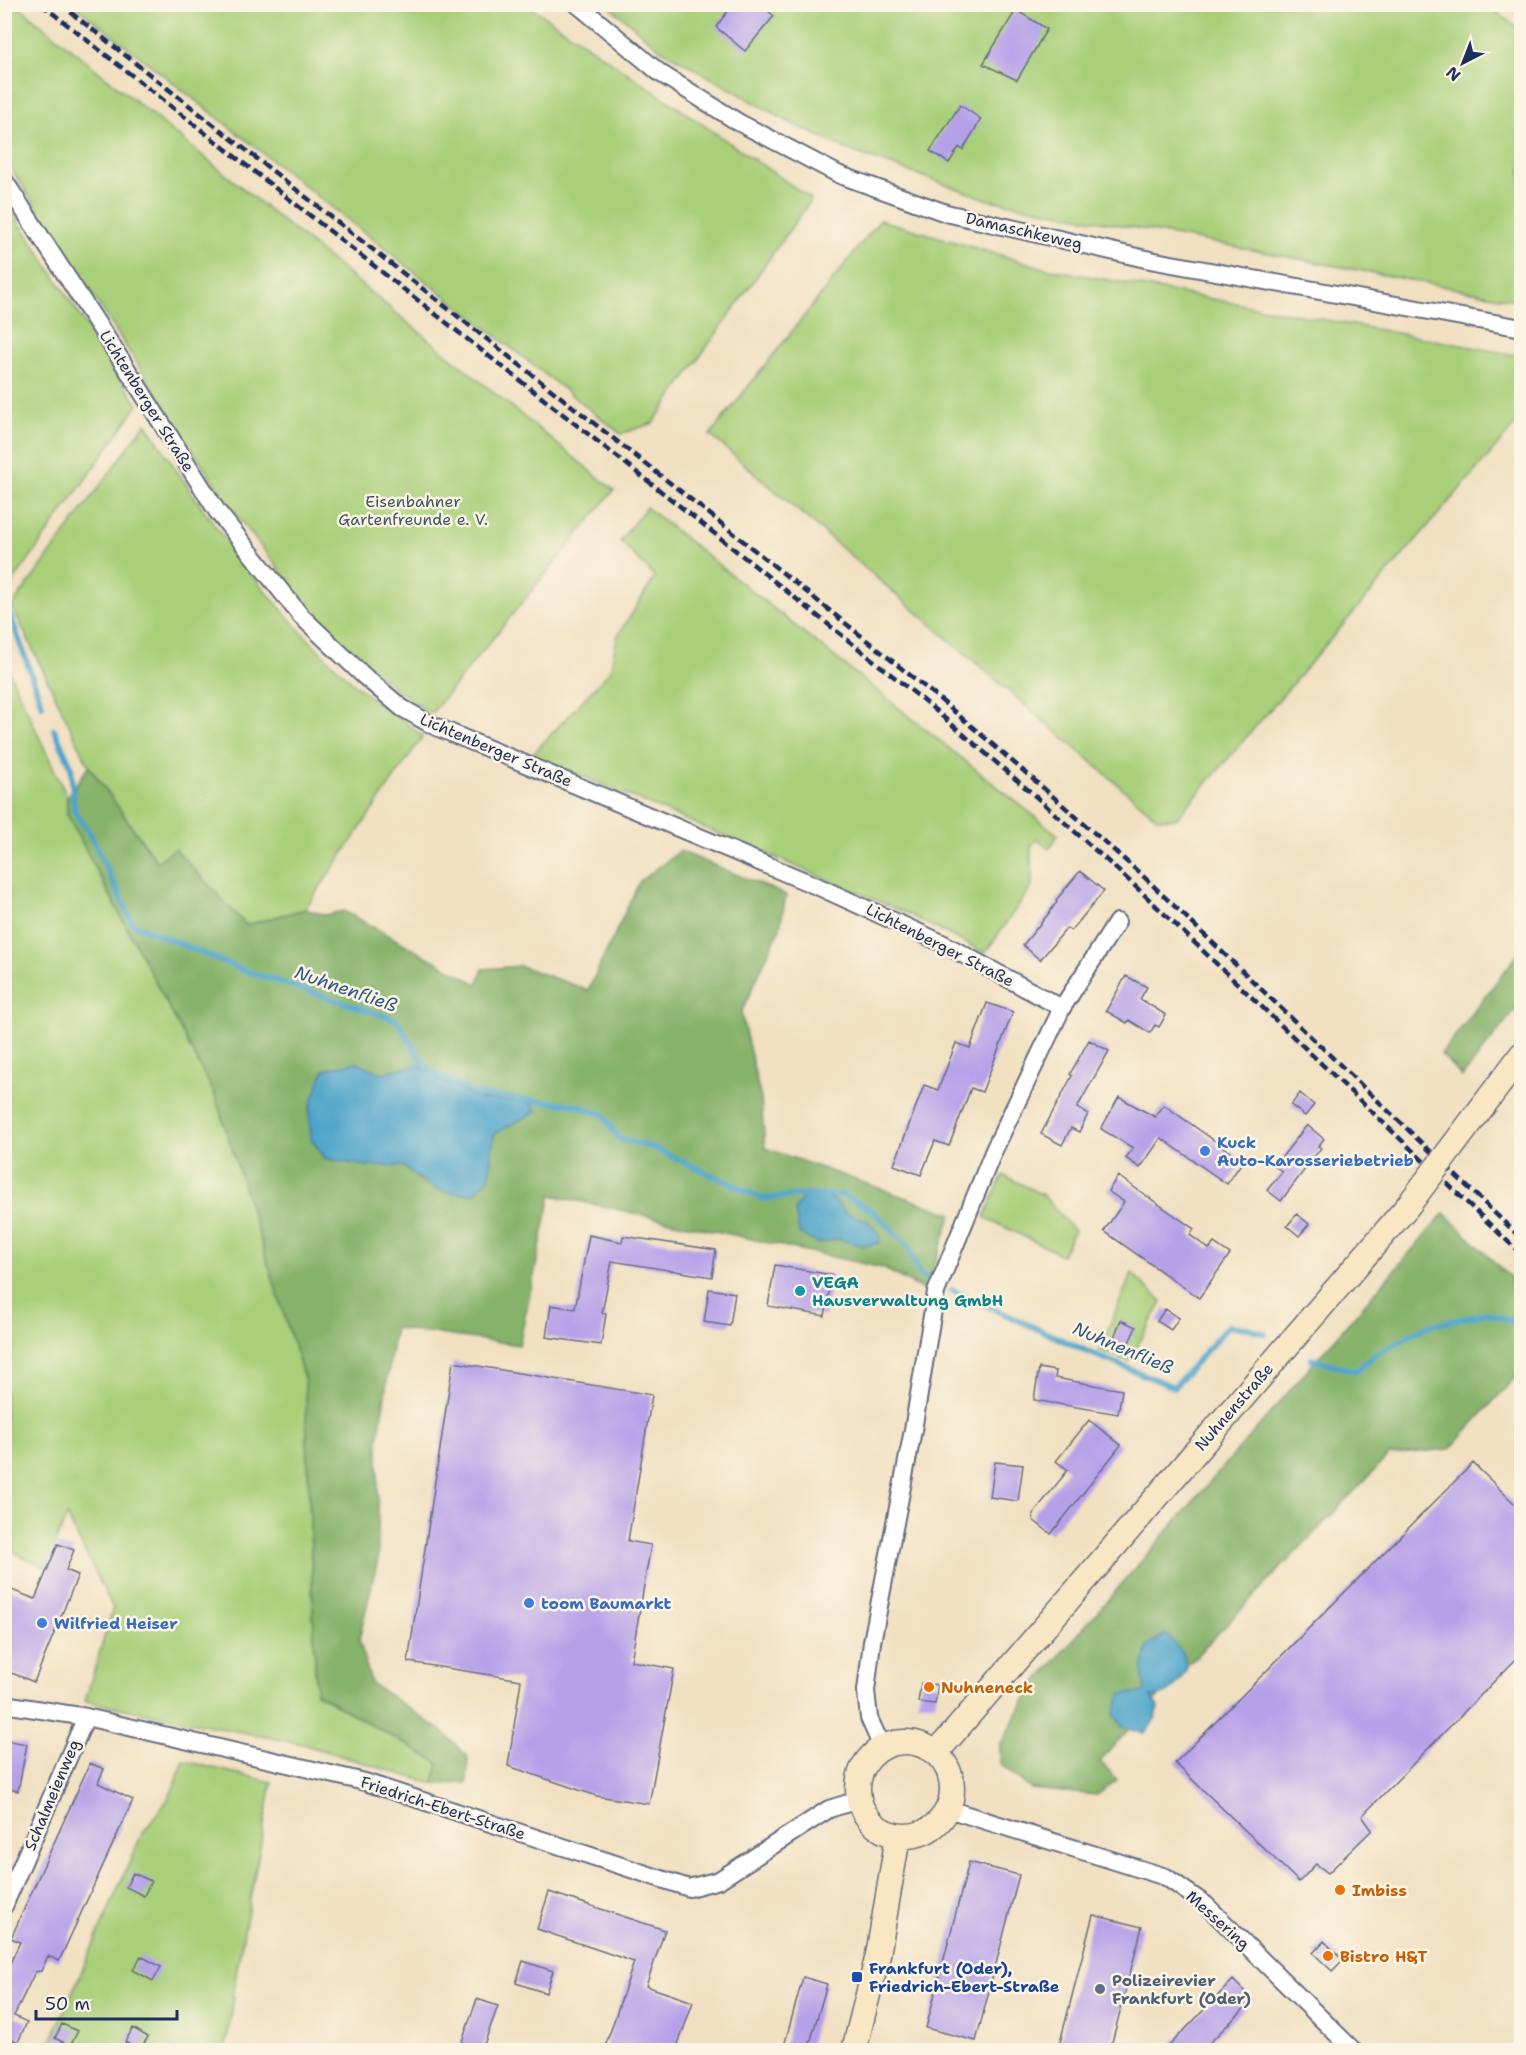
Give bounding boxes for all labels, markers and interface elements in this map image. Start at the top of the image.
north arrow [1433,33,1493,93]
text: N [1442,62,1465,86]
street label: Damaschkeweg [964,207,1085,255]
street label: Lichtenberger Straße [95,326,199,476]
park label: Eisenbahner Gartenfreunde e. V. [338,491,488,530]
street label: Lichtenberger Straße [417,708,575,792]
street label: Lichtenberger Straße [862,899,1018,991]
water label: Nuhnenfließ [292,960,401,1018]
place label: Kuck Auto-Karosseriebetrieb [1217,1132,1414,1171]
marker: Kuck Auto-Karosseriebetrieb [1198,1144,1212,1158]
place label: VEGA Hausverwaltung GmbH [812,1272,1003,1311]
marker: VEGA Hausverwaltung GmbH [793,1284,807,1298]
water label: Nuhnenfließ [1069,1316,1177,1380]
street label: Nuhnenstraße [1190,1359,1278,1455]
place label: toom Baumarkt [541,1593,672,1614]
marker: toom Baumarkt [522,1596,536,1610]
place label: Wilfried Heiser [54,1613,178,1634]
marker: Wilfried Heiser [35,1616,49,1630]
place label: Nuhneneck [941,1677,1033,1698]
marker: Nuhneneck [922,1680,936,1694]
street label: Schalmeienweg [19,1736,85,1854]
street label: Friedrich-Ebert-Straße [358,1771,528,1845]
place label: Imbiss [1352,1880,1407,1901]
marker: Imbiss [1333,1883,1347,1897]
street label: Messering [1182,1886,1254,1954]
place label: Bistro H&T [1340,1946,1427,1967]
marker: Bistro H&T [1321,1949,1335,1963]
place label: Frankfurt (Oder), Friedrich-Ebert-Straße [869,1958,1060,1997]
marker: Frankfurt (Oder), Friedrich-Ebert-Straße [850,1970,864,1984]
place label: Polizeirevier Frankfurt (Oder) [1112,1970,1251,2009]
marker: Polizeirevier Frankfurt (Oder) [1093,1982,1107,1996]
scale bar [36,1983,177,2021]
text: 50 m [45,1992,90,2016]

